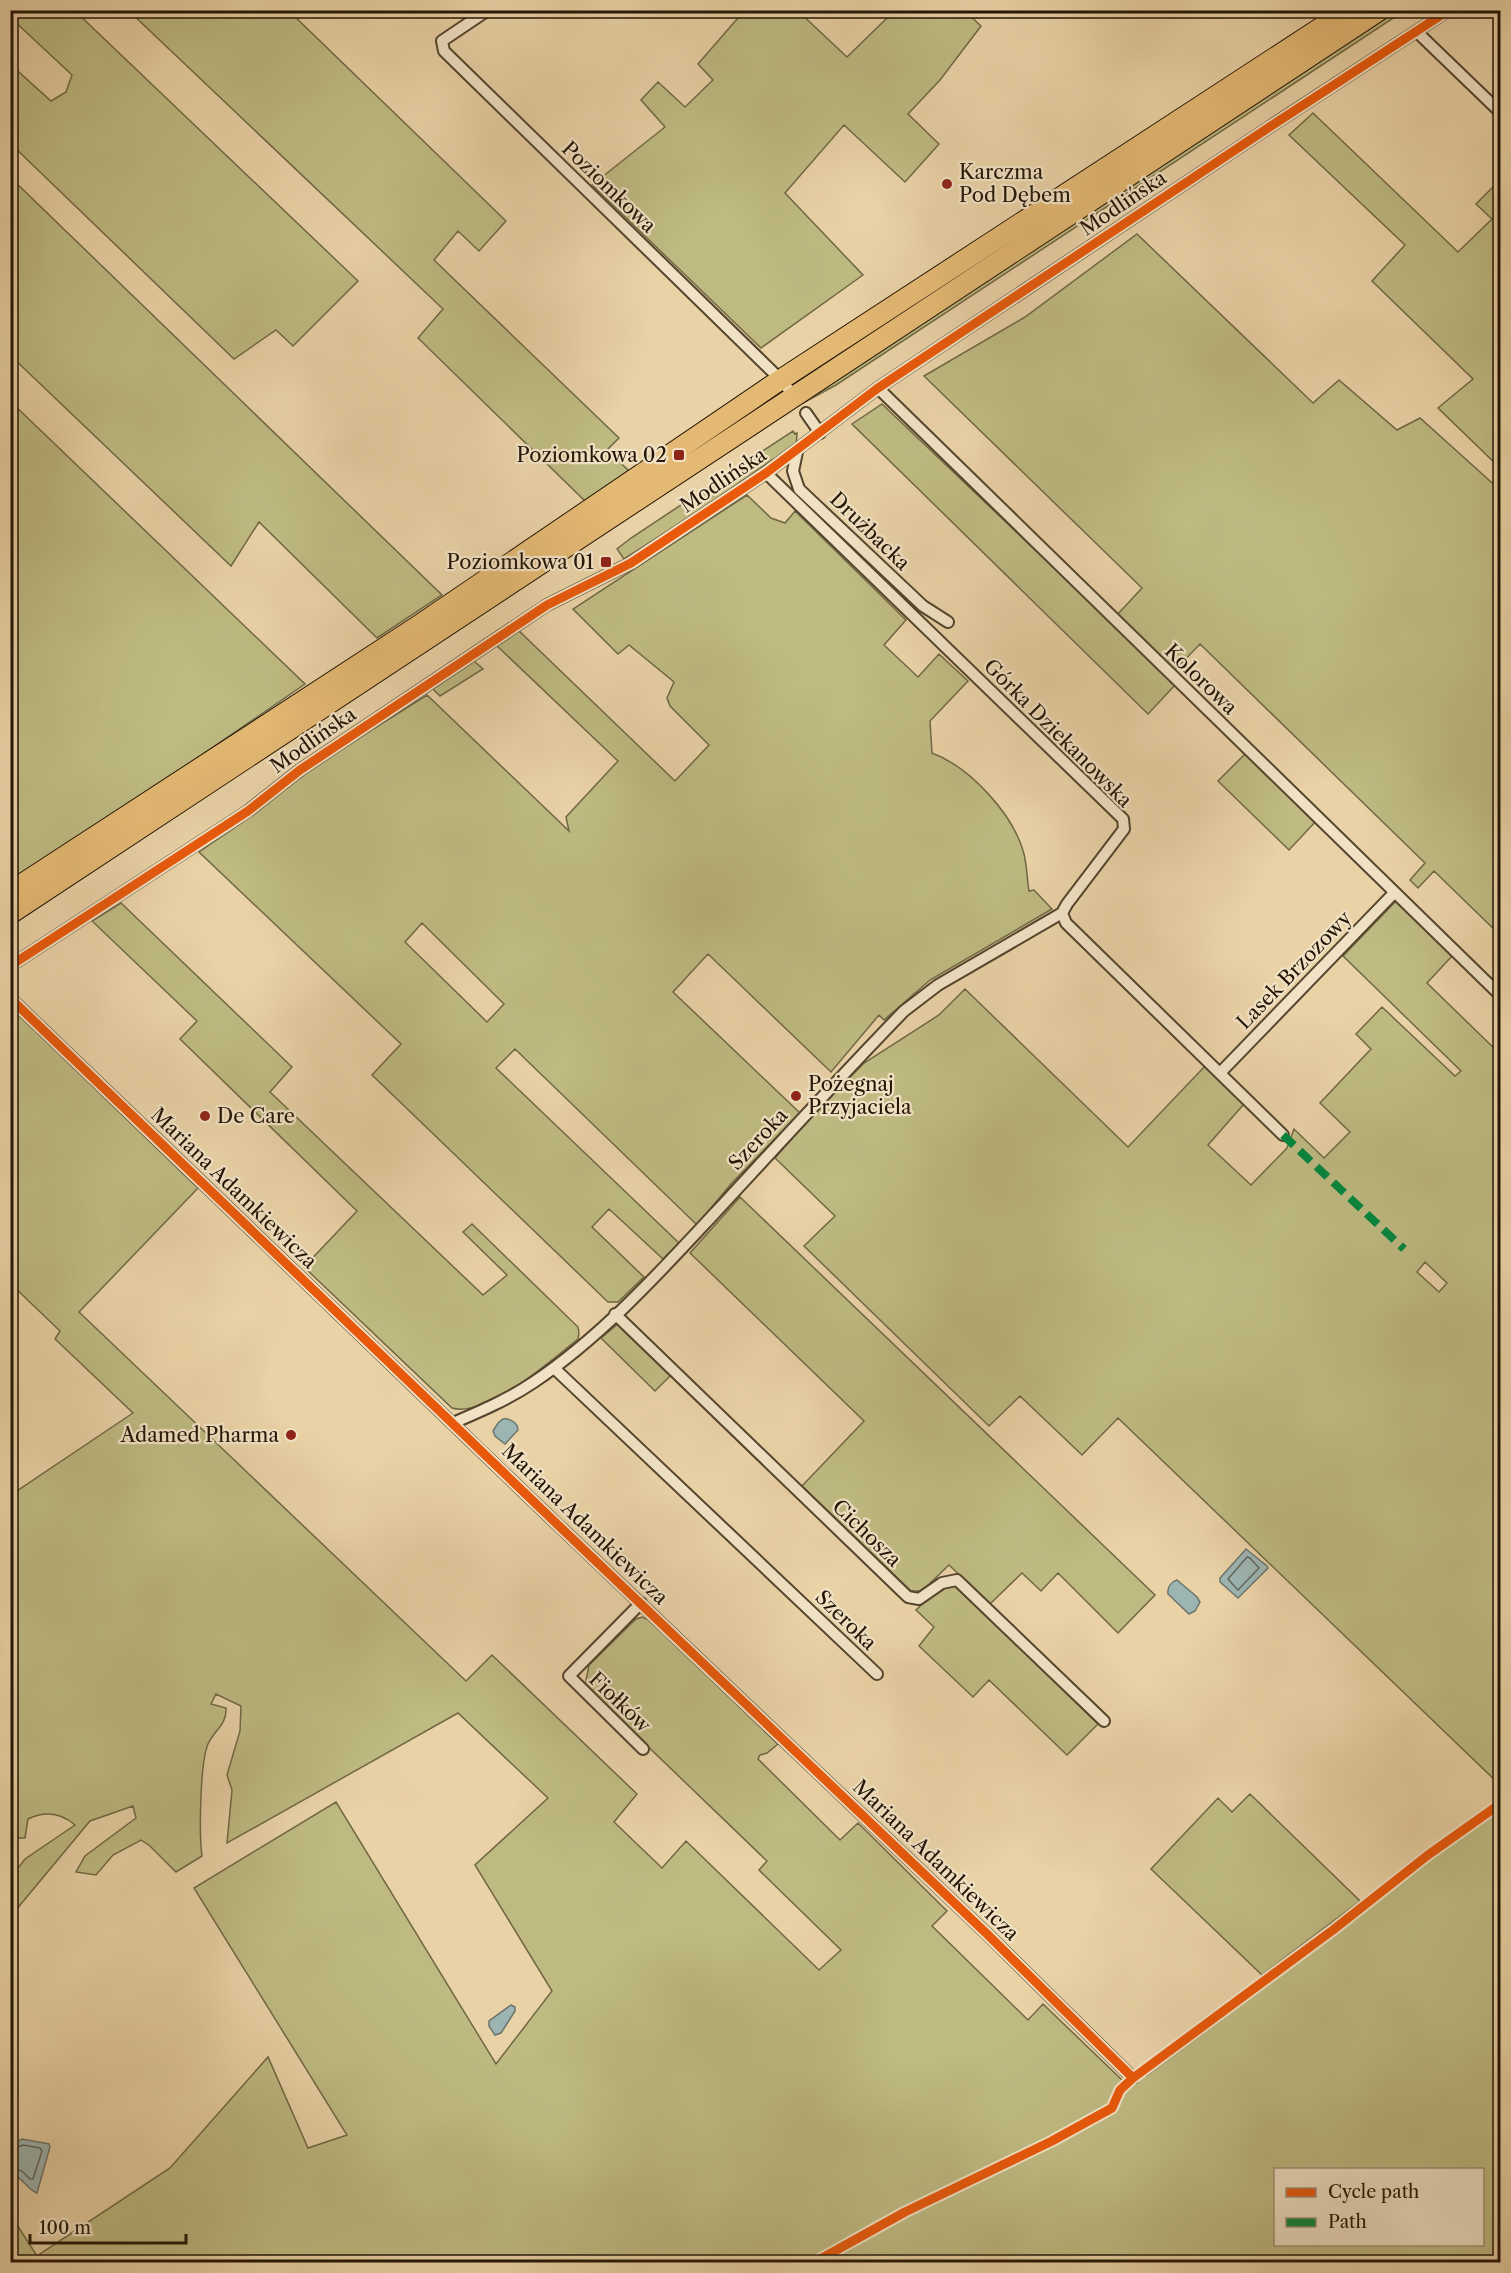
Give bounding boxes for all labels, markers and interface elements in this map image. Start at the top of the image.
street label: Poziomkowa [557,136,661,238]
place label: Karczma Pod Dębem [959,160,1071,207]
street label: Modlińska [1075,165,1171,241]
marker: Karczma Pod Dębem [940,177,954,191]
street label: Modlińska [675,442,771,518]
place label: Poziomkowa 02 [516,443,667,467]
marker: Poziomkowa 02 [672,448,686,462]
street label: Drużbacka [825,487,915,575]
place label: Poziomkowa 01 [447,550,595,574]
marker: Poziomkowa 01 [599,555,613,569]
street label: Kolorowa [1160,639,1243,720]
street label: Górka Dziekanowska [979,654,1137,812]
street label: Modlińska [266,702,361,778]
street label: Lasek Brzozowy [1232,905,1357,1034]
place label: Pożegnaj Przyjaciela [808,1072,912,1119]
marker: Pożegnaj Przyjaciela [789,1089,803,1103]
street label: Mariana Adamkiewicza [146,1102,322,1274]
street label: Szeroka [723,1103,793,1175]
place label: De Care [217,1104,295,1128]
marker: De Care [198,1109,212,1123]
place label: Adamed Pharma [120,1423,279,1447]
marker: Adamed Pharma [284,1428,298,1442]
street label: Mariana Adamkiewicza [497,1438,673,1610]
street label: Cichosza [828,1494,907,1572]
street label: Szeroka [811,1585,882,1655]
street label: Fiołków [584,1667,656,1737]
street label: Mariana Adamkiewicza [848,1774,1024,1946]
legend [1274,2168,1484,2246]
text: Cycle path [1328,2181,1419,2203]
scale bar [30,2207,186,2245]
text: Path [1328,2211,1367,2233]
text: 100 m [39,2217,91,2239]

